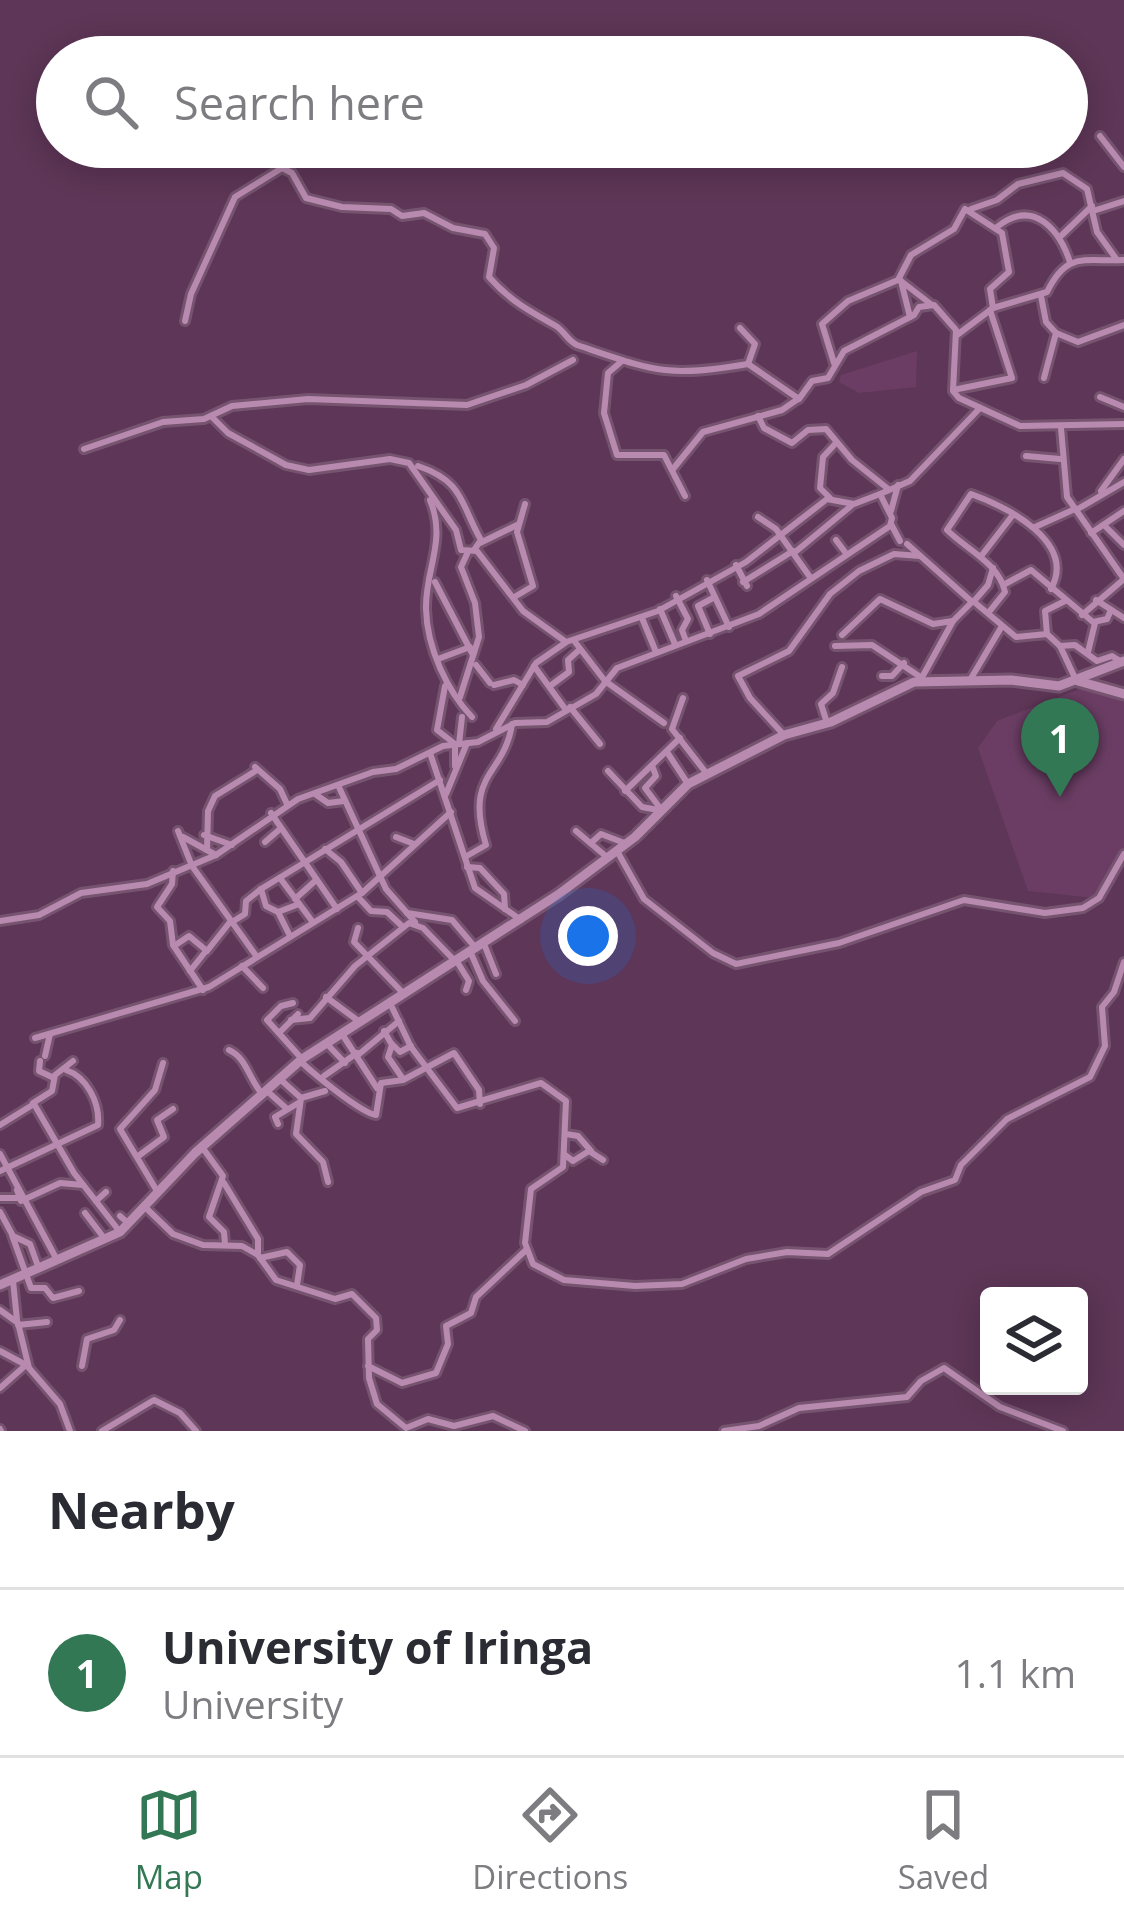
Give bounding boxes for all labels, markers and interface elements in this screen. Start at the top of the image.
search box [36,36,1088,168]
icon: search [78,69,144,135]
text: Search here [174,72,425,133]
pin: 1 [1021,698,1099,797]
your location [558,906,618,966]
map controls [980,1287,1088,1395]
button: layers [980,1287,1088,1395]
text: Nearby [48,1474,235,1544]
text: University of Iringa [162,1616,593,1677]
text: 1 [76,1646,98,1699]
text: 1.1 km [954,1646,1076,1699]
text: University [162,1677,343,1730]
tab: Map [135,1782,203,1899]
tab: Directions [472,1782,628,1899]
tab: Saved [898,1782,989,1899]

